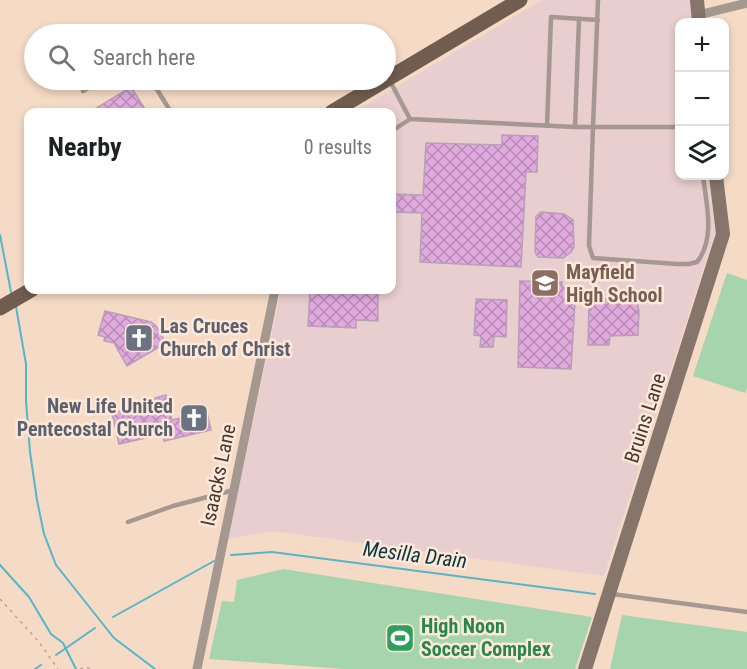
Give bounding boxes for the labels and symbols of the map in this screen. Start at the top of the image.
place label: Mayfield High School [566,260,663,307]
school or university icon: Mayfield High School [529,267,561,299]
place label: Las Cruces Church of Christ [160,314,290,361]
church icon: Las Cruces Church of Christ [123,322,155,354]
street label: Bruins Lane [619,370,671,466]
place label: New Life United Pentecostal Church [17,394,173,441]
church icon: New Life United Pentecostal Church [178,402,210,434]
street label: Isaacks Lane [196,422,240,528]
water label: Mesilla Drain [362,537,468,573]
place label: High Noon Soccer Complex [421,614,551,661]
sports icon: High Noon Soccer Complex [384,622,416,654]

